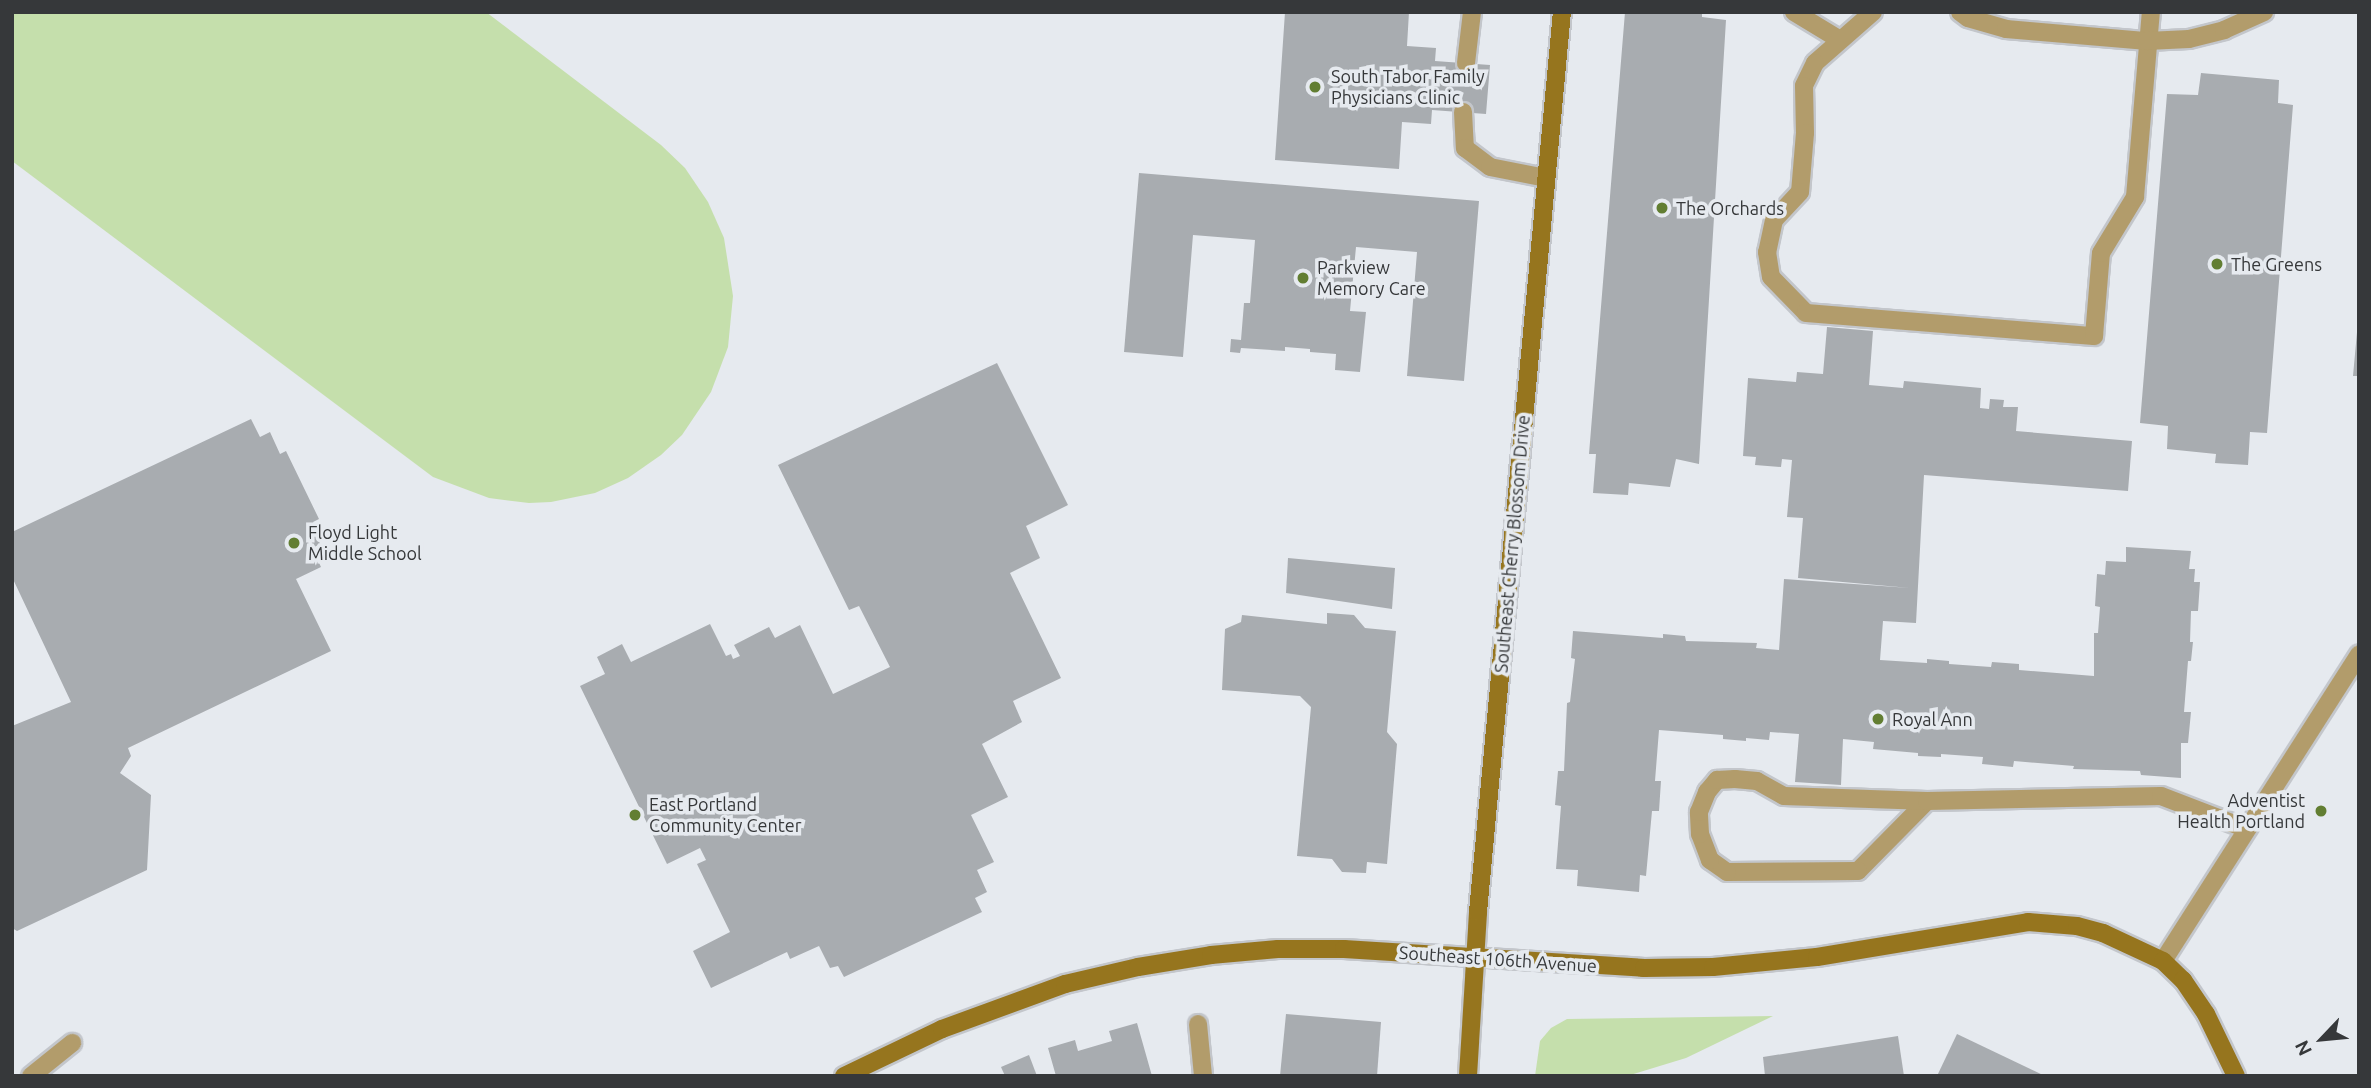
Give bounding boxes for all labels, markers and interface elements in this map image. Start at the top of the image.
place label: South Tabor Family Physicians Clinic [1331,66,1485,108]
marker: South Tabor Family Physicians Clinic [1305,77,1325,97]
place label: The Orchards [1676,197,1784,219]
marker: The Orchards [1654,200,1670,216]
place label: The Greens [2231,253,2322,275]
marker: The Greens [2209,256,2225,272]
place label: Parkview Memory Care [1317,257,1426,300]
marker: Parkview Memory Care [1295,270,1311,286]
street label: Southeast Cherry Blossom Drive [1490,414,1534,674]
place label: Floyd Light Middle School [308,522,422,564]
marker: Floyd Light Middle School [286,535,302,551]
place label: Royal Ann [1892,708,1973,730]
marker: Royal Ann [1870,711,1886,727]
place label: Adventist Health Portland [2177,790,2305,832]
place label: East Portland Community Center [649,794,801,836]
marker: Adventist Health Portland [2311,801,2331,821]
marker: East Portland Community Center [627,807,643,823]
street label: Southeast 106th Avenue [1398,941,1598,977]
north arrow [2287,1004,2357,1074]
text: N [2290,1037,2316,1059]

